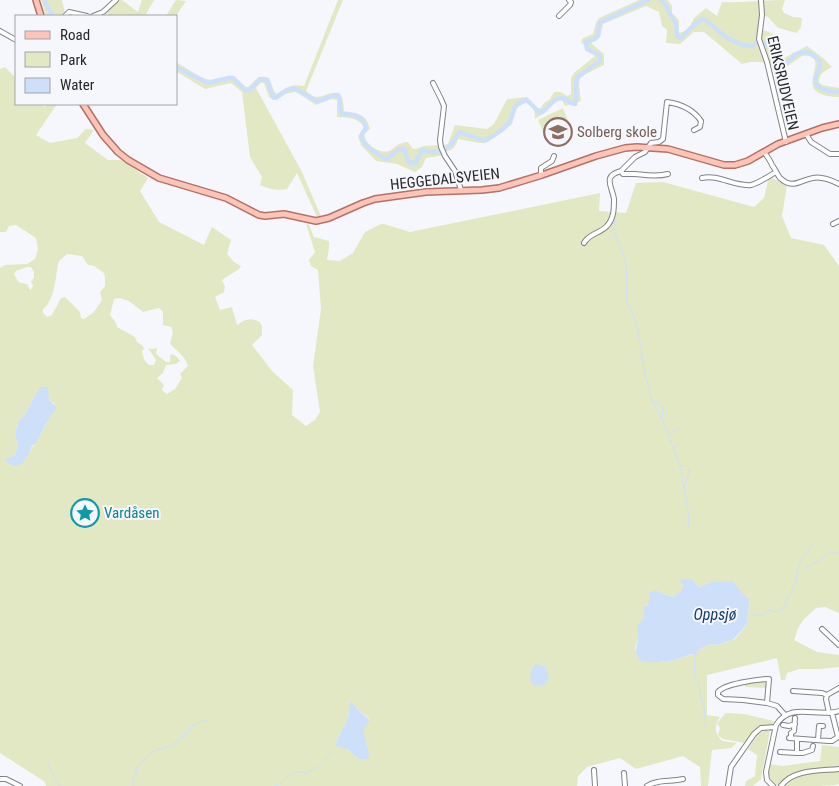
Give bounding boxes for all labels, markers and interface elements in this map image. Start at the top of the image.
legend [15,15,178,105]
text: Road [60,26,90,44]
street label: ERIKSRUDVEIEN [763,34,803,132]
text: Park [60,51,87,69]
text: Water [60,76,95,94]
school or university icon: Solberg skole [543,117,573,147]
place label: Solberg skole [577,123,657,141]
street label: HEGGEDALSVEIEN [389,164,501,194]
place icon: Vardåsen [70,498,100,528]
place label: Vardåsen [104,504,159,522]
water label: Oppsjø [694,605,737,624]

